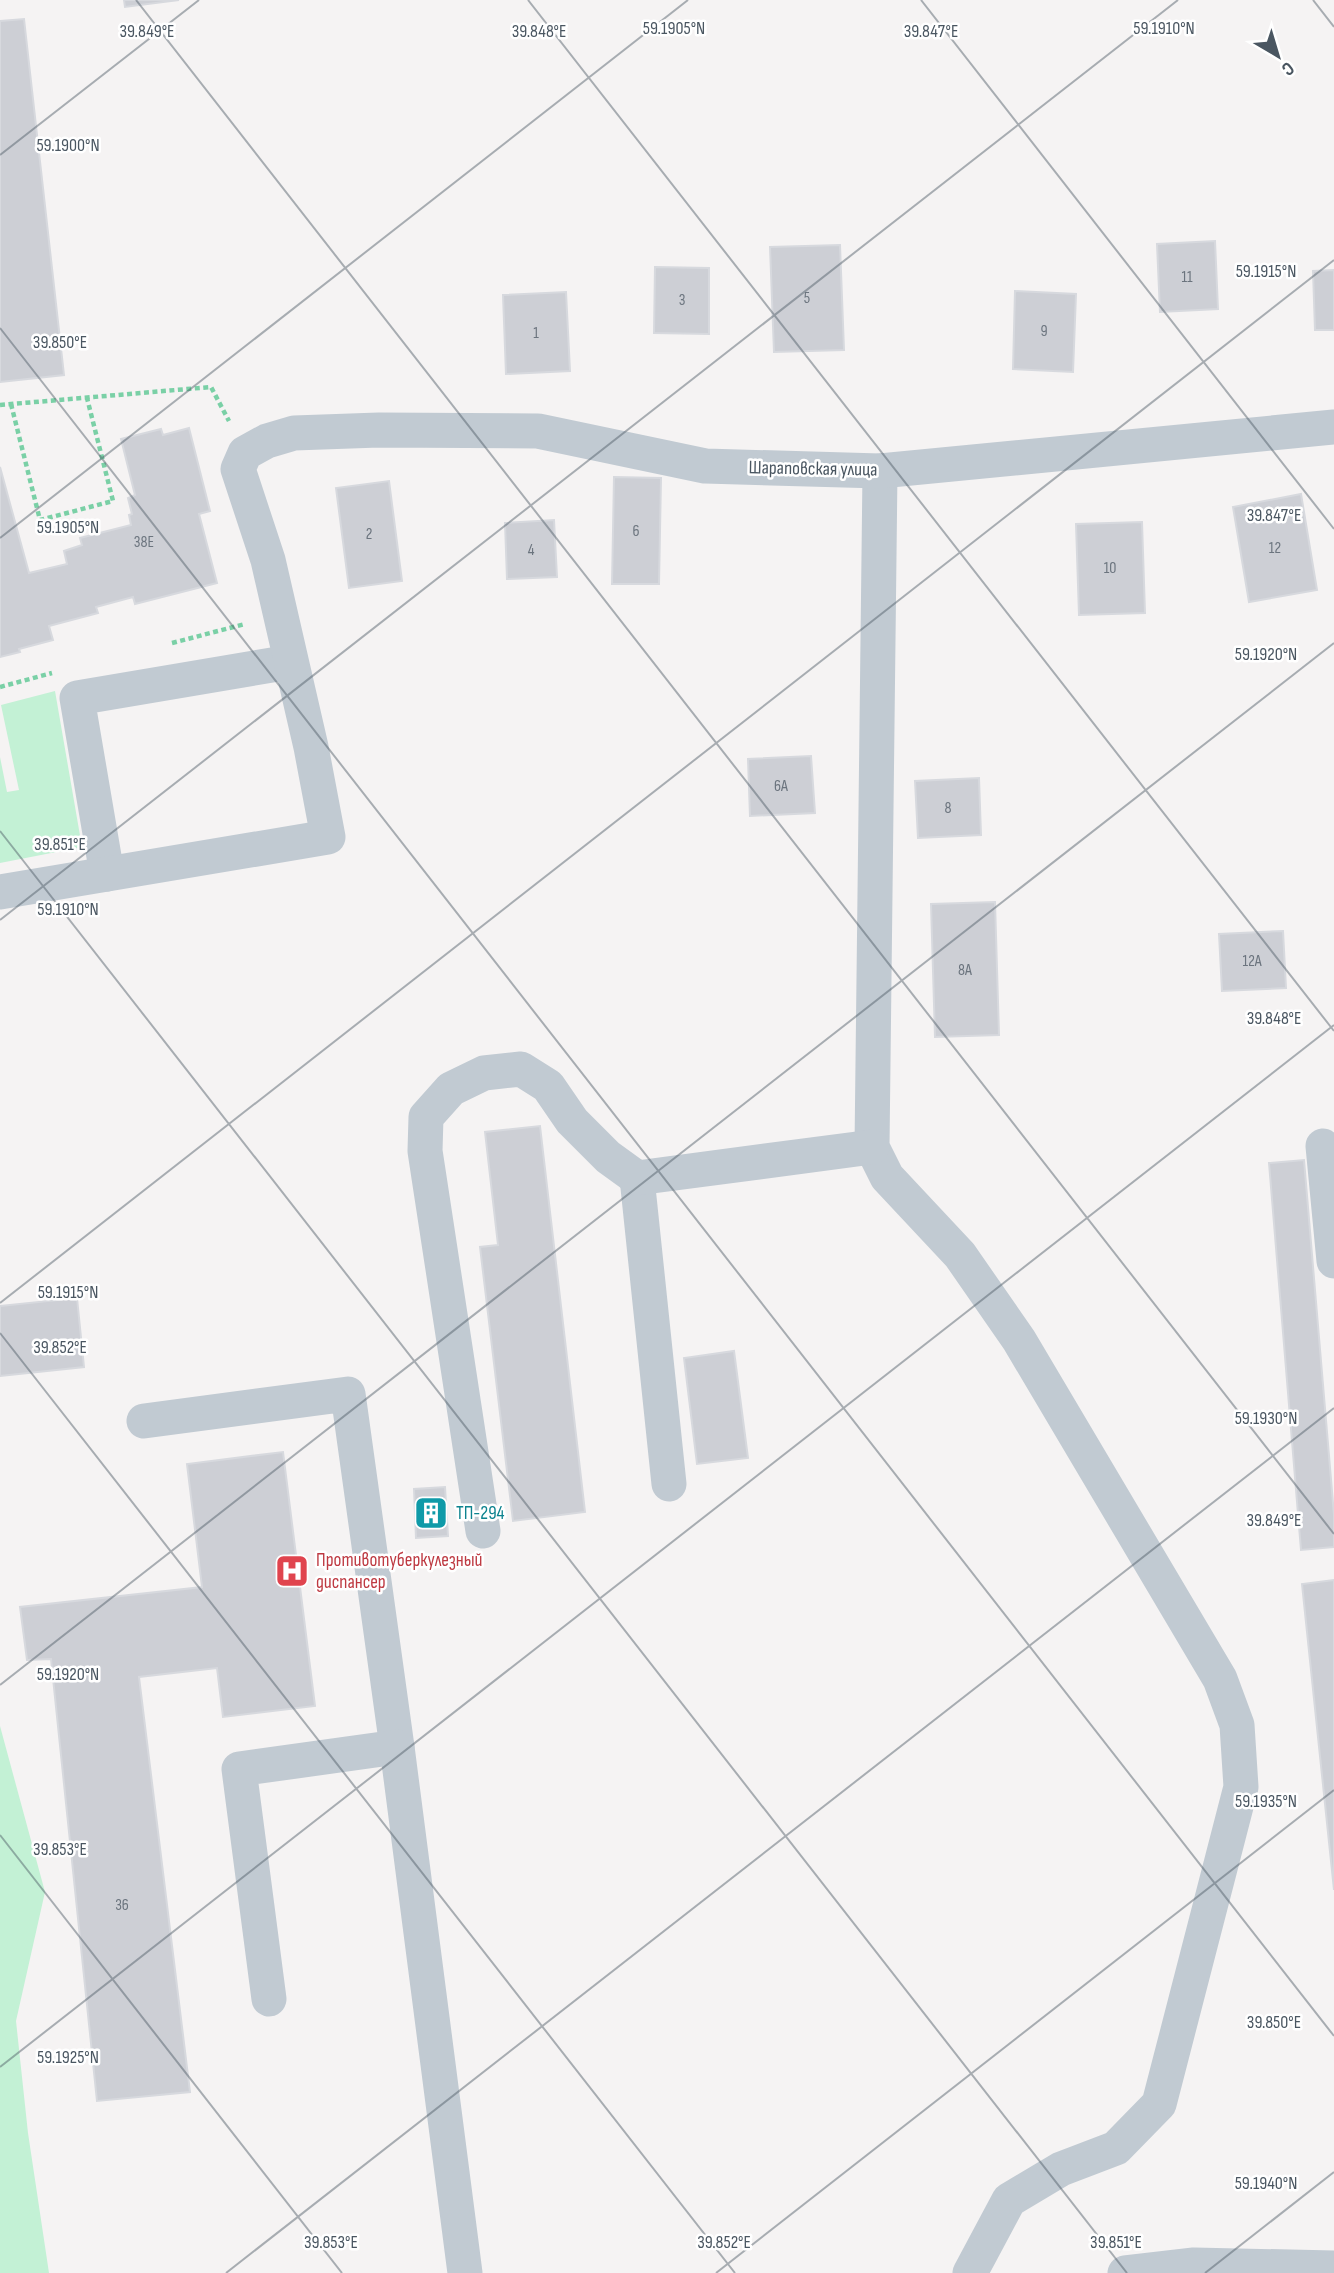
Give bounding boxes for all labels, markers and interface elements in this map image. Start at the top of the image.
text: 59.1905°N [643,18,705,39]
text: 59.1910°N [1133,18,1195,39]
text: 39.849°E [120,21,174,42]
text: 39.848°E [512,21,566,42]
text: 39.847°E [904,21,958,42]
north arrow [1243,21,1313,91]
text: С [1276,56,1298,80]
text: 59.1900°N [36,135,100,156]
text: 59.1915°N [1236,261,1296,282]
house number: 11 [1181,268,1193,287]
house number: 5 [804,289,810,308]
house number: 3 [679,291,685,310]
house number: 9 [1040,322,1048,341]
house number: 1 [533,324,539,343]
text: 39.850°E [33,332,87,353]
street label: Шараповская улица [748,456,878,482]
text: 39.847°E [1247,505,1301,526]
text: 59.1905°N [37,517,99,538]
house number: 6 [632,522,640,541]
house number: 2 [366,525,372,544]
house number: 38Е [134,533,154,552]
house number: 12 [1269,539,1281,558]
house number: 4 [528,541,535,560]
house number: 10 [1104,559,1116,578]
text: 59.1920°N [1235,644,1297,665]
house number: 6А [774,777,788,796]
house number: 8 [944,799,952,818]
text: 39.851°E [34,834,86,855]
text: 59.1910°N [37,899,99,920]
house number: 12А [1242,952,1262,971]
house number: 8А [958,961,972,980]
text: 39.848°E [1247,1008,1301,1029]
text: 59.1915°N [38,1282,98,1303]
text: 39.852°E [33,1337,87,1358]
text: 59.1930°N [1235,1408,1297,1429]
building icon: ТП-294 [412,1494,450,1532]
place label: ТП-294 [456,1502,505,1525]
text: 39.849°E [1247,1510,1301,1531]
place label: Противотуберкулезный диспансер [316,1549,483,1594]
hospital icon: Противотуберкулезный диспансер [273,1552,311,1590]
text: 59.1920°N [37,1664,99,1685]
text: 59.1935°N [1235,1791,1297,1812]
text: 39.853°E [33,1839,87,1860]
house number: 36 [115,1896,129,1915]
text: 39.850°E [1247,2012,1301,2033]
text: 59.1925°N [37,2047,99,2068]
text: 59.1940°N [1235,2173,1297,2194]
text: 39.853°E [304,2232,358,2253]
text: 39.852°E [697,2232,751,2253]
text: 39.851°E [1090,2232,1142,2253]

